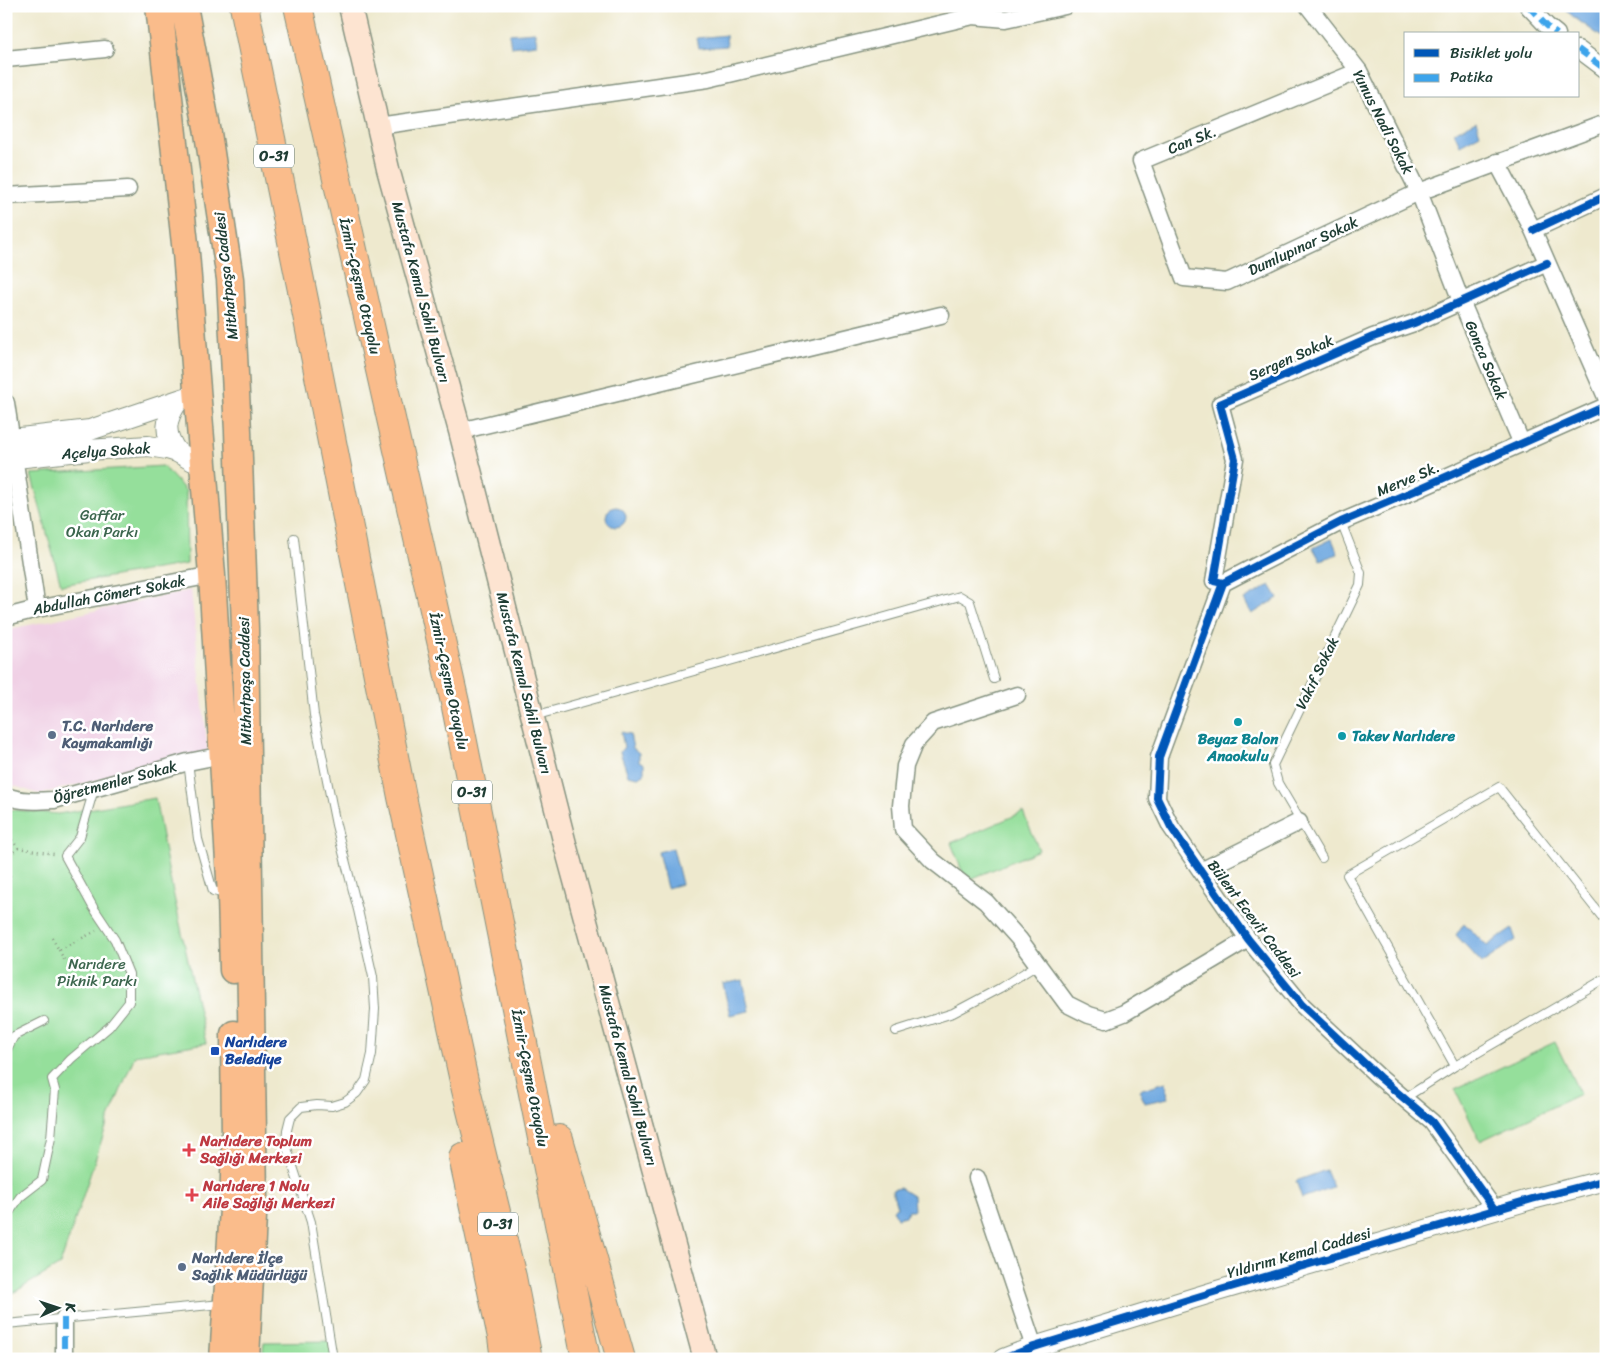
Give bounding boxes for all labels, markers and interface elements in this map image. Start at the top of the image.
legend [1404,32,1580,98]
text: Bisiklet yolu [1450,40,1532,66]
text: Patika [1450,64,1493,90]
street label: Yunus Nadi Sokak [1345,65,1421,179]
street label: Can Sk. [1164,118,1220,162]
road number: O-31 [254,144,294,168]
street label: Mustafa Kemal Sahil Bulvarı [384,198,458,386]
street label: Dumlupınar Sokak [1244,209,1363,283]
street label: Mithatpaşa Caddesi [206,210,246,341]
street label: İzmir-Çeşme Otoyolu [331,214,388,357]
street label: Gonca Sokak [1458,316,1515,405]
street label: Sergen Sokak [1244,328,1338,388]
street label: Açelya Sokak [60,435,152,467]
street label: Merve Sk. [1372,454,1444,504]
park label: Gaffar Okan Parkı [66,502,138,545]
street label: Abdullah Cömert Sokak [30,567,188,623]
street label: Mustafa Kemal Sahil Bulvarı [489,589,559,777]
street label: İzmir-Çeşme Otoyolu [422,609,476,752]
street label: Mithatpaşa Caddesi [231,616,259,745]
street label: Vakıf Sokak [1288,632,1346,714]
place label: T.C. Narlıdere Kaymakamlığı [61,713,154,756]
marker: Beyaz Balon Anaokulu [1232,716,1244,728]
place label: Takev Narlıdere [1352,723,1455,749]
place label: Beyaz Balon Anaokulu [1198,726,1279,769]
marker: T.C. Narlıdere Kaymakamlığı [46,729,58,741]
marker: Takev Narlıdere [1336,730,1348,742]
street label: Öğretmenler Sokak [50,753,180,811]
road number: O-31 [452,780,492,804]
street label: Bülent Ecevit Caddesi [1201,854,1308,985]
park label: Narıdere Piknik Parkı [57,951,137,994]
street label: Mustafa Kemal Sahil Bulvarı [591,981,665,1169]
street label: İzmir-Çeşme Otoyolu [504,1006,556,1149]
place label: Narlıdere Belediye [224,1029,287,1072]
marker: Narlıdere Belediye [209,1045,221,1057]
place label: Narlıdere Toplum Sağlığı Merkezi [199,1128,313,1171]
marker: Narlıdere Toplum Sağlığı Merkezi [182,1143,196,1157]
place label: Narlıdere 1 Nolu Aile Sağlığı Merkezi [202,1173,335,1216]
marker: Narlıdere 1 Nolu Aile Sağlığı Merkezi [185,1188,199,1202]
road number: O-31 [478,1212,518,1236]
street label: Yıldırım Kemal Caddesi [1224,1220,1375,1286]
place label: Narlıdere İlçe Sağlık Müdürlüğü [191,1245,308,1288]
marker: Narlıdere İlçe Sağlık Müdürlüğü [176,1261,188,1273]
north arrow [32,1282,82,1332]
text: K [58,1301,83,1314]

